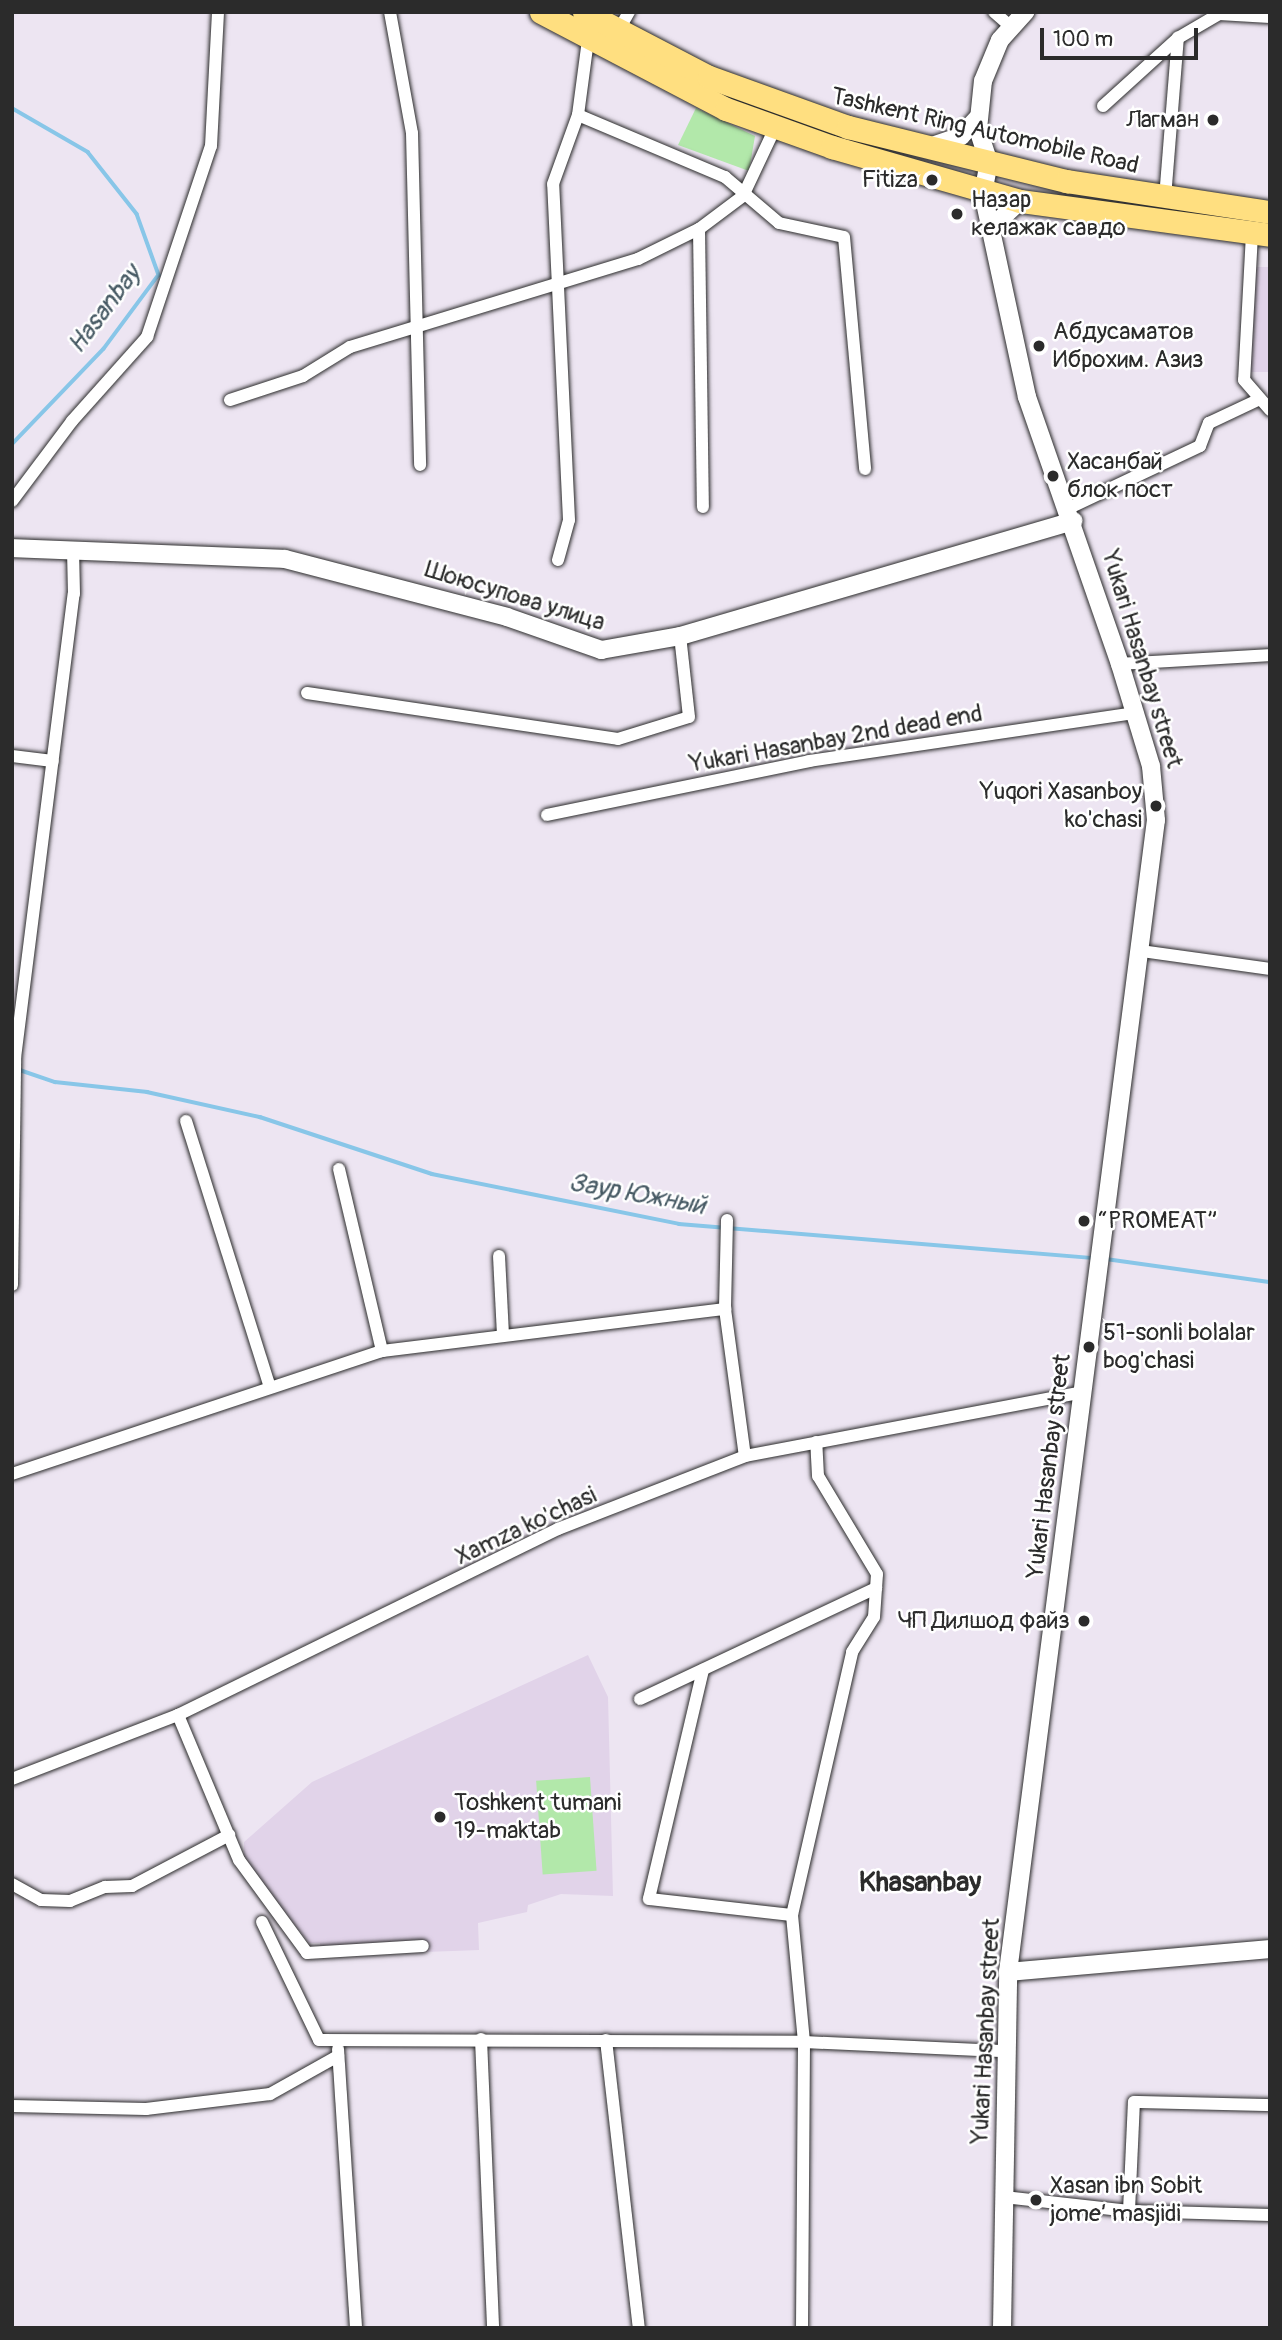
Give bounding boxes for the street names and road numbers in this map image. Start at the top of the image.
street label: Tashkent Ring Automobile Road [828,82,1142,180]
street label: Yukari Hasanbay street [1095,547,1189,771]
street label: Шоюсупова улица [422,555,608,637]
street label: Yukari Hasanbay 2nd dead end [687,699,985,779]
street label: Yukari Hasanbay street [1021,1352,1077,1580]
street label: Xamza ko'chasi [451,1481,601,1571]
street label: Yukari Hasanbay street [966,1917,1006,2145]

